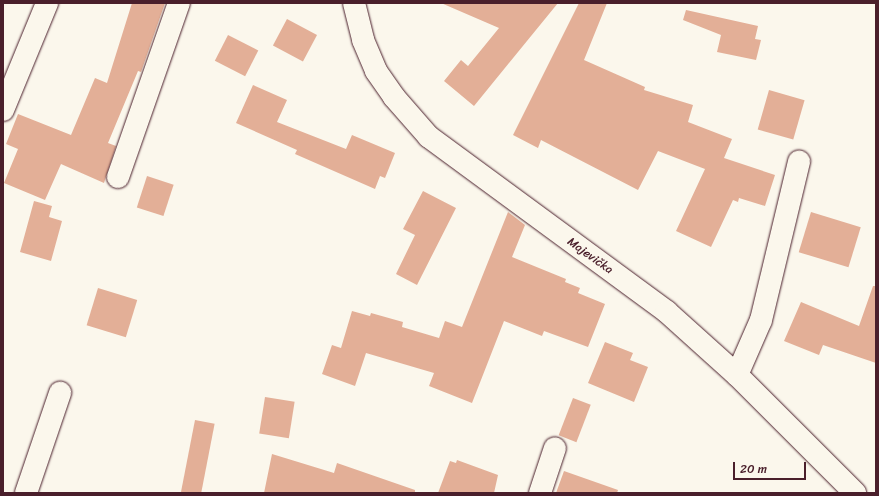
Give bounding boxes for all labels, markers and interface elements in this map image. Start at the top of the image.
street label: Majevička [564,235,616,277]
scale bar [735,454,808,480]
text: 20 m [740,458,767,480]

